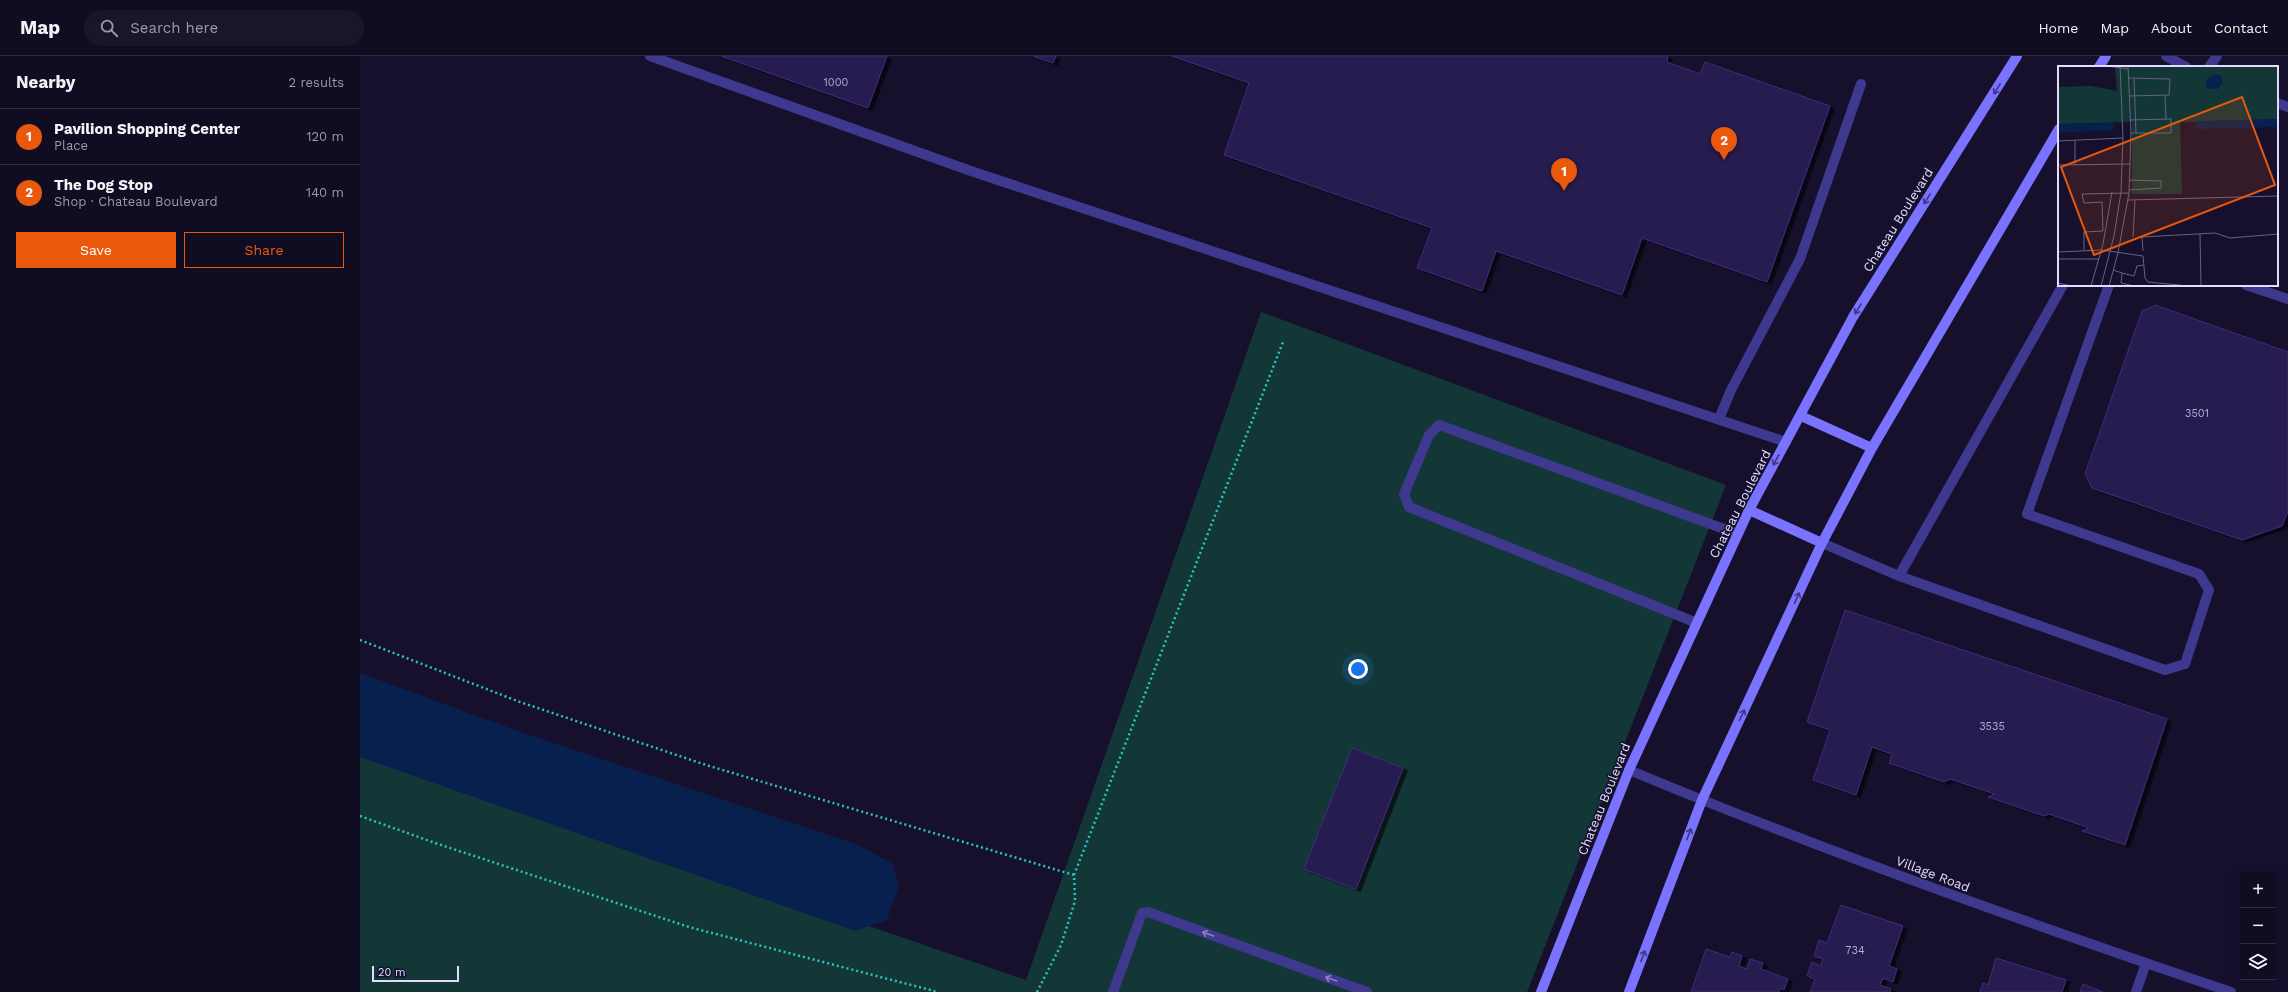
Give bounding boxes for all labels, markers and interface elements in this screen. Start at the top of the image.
search box [84,10,364,46]
text: Map [20,16,60,39]
icon: search [98,17,120,39]
text: Search here [130,19,218,37]
text: Home [2038,20,2078,36]
text: Map [2100,20,2129,36]
text: About [2151,20,2192,36]
text: Contact [2214,20,2268,36]
inset map [2058,66,2278,286]
text: Nearby [16,72,75,92]
text: 2 results [289,75,344,90]
house number: 1000 [824,76,849,89]
one-way arrow [1992,83,2000,95]
text: Pavilion Shopping Center [54,120,240,138]
pin: 2 [1711,127,1737,160]
text: 1 [26,129,32,144]
text: 120 m [306,129,344,144]
text: Place [54,138,88,153]
pin: 1 [1551,158,1577,191]
street label: Chateau Boulevard [1860,165,1936,275]
text: The Dog Stop [54,176,153,194]
text: 2 [25,185,33,200]
text: 140 m [306,185,344,200]
one-way arrow [1923,193,1931,204]
text: Shop · Chateau Boulevard [54,194,218,209]
button: Save [16,232,176,268]
button: Share [184,232,344,268]
one-way arrow [1853,303,1861,315]
house number: 3501 [2185,407,2209,420]
street label: Chateau Boulevard [1706,447,1774,561]
one-way arrow [1772,454,1779,466]
one-way arrow [1794,592,1801,604]
your location [1348,659,1368,679]
one-way arrow [1739,710,1746,722]
house number: 3535 [1979,720,2005,733]
street label: Chateau Boulevard [1575,741,1633,857]
one-way arrow [1686,829,1694,841]
street label: Village Road [1894,853,1972,895]
map controls [2240,872,2276,980]
button: + [2240,872,2276,908]
button: − [2240,908,2276,944]
one-way arrow [1203,929,1215,937]
house number: 734 [1845,944,1865,957]
button: layers [2240,944,2276,980]
one-way arrow [1639,950,1647,962]
scale bar [372,964,459,983]
text: 20 m [378,966,406,979]
one-way arrow [1325,974,1337,982]

